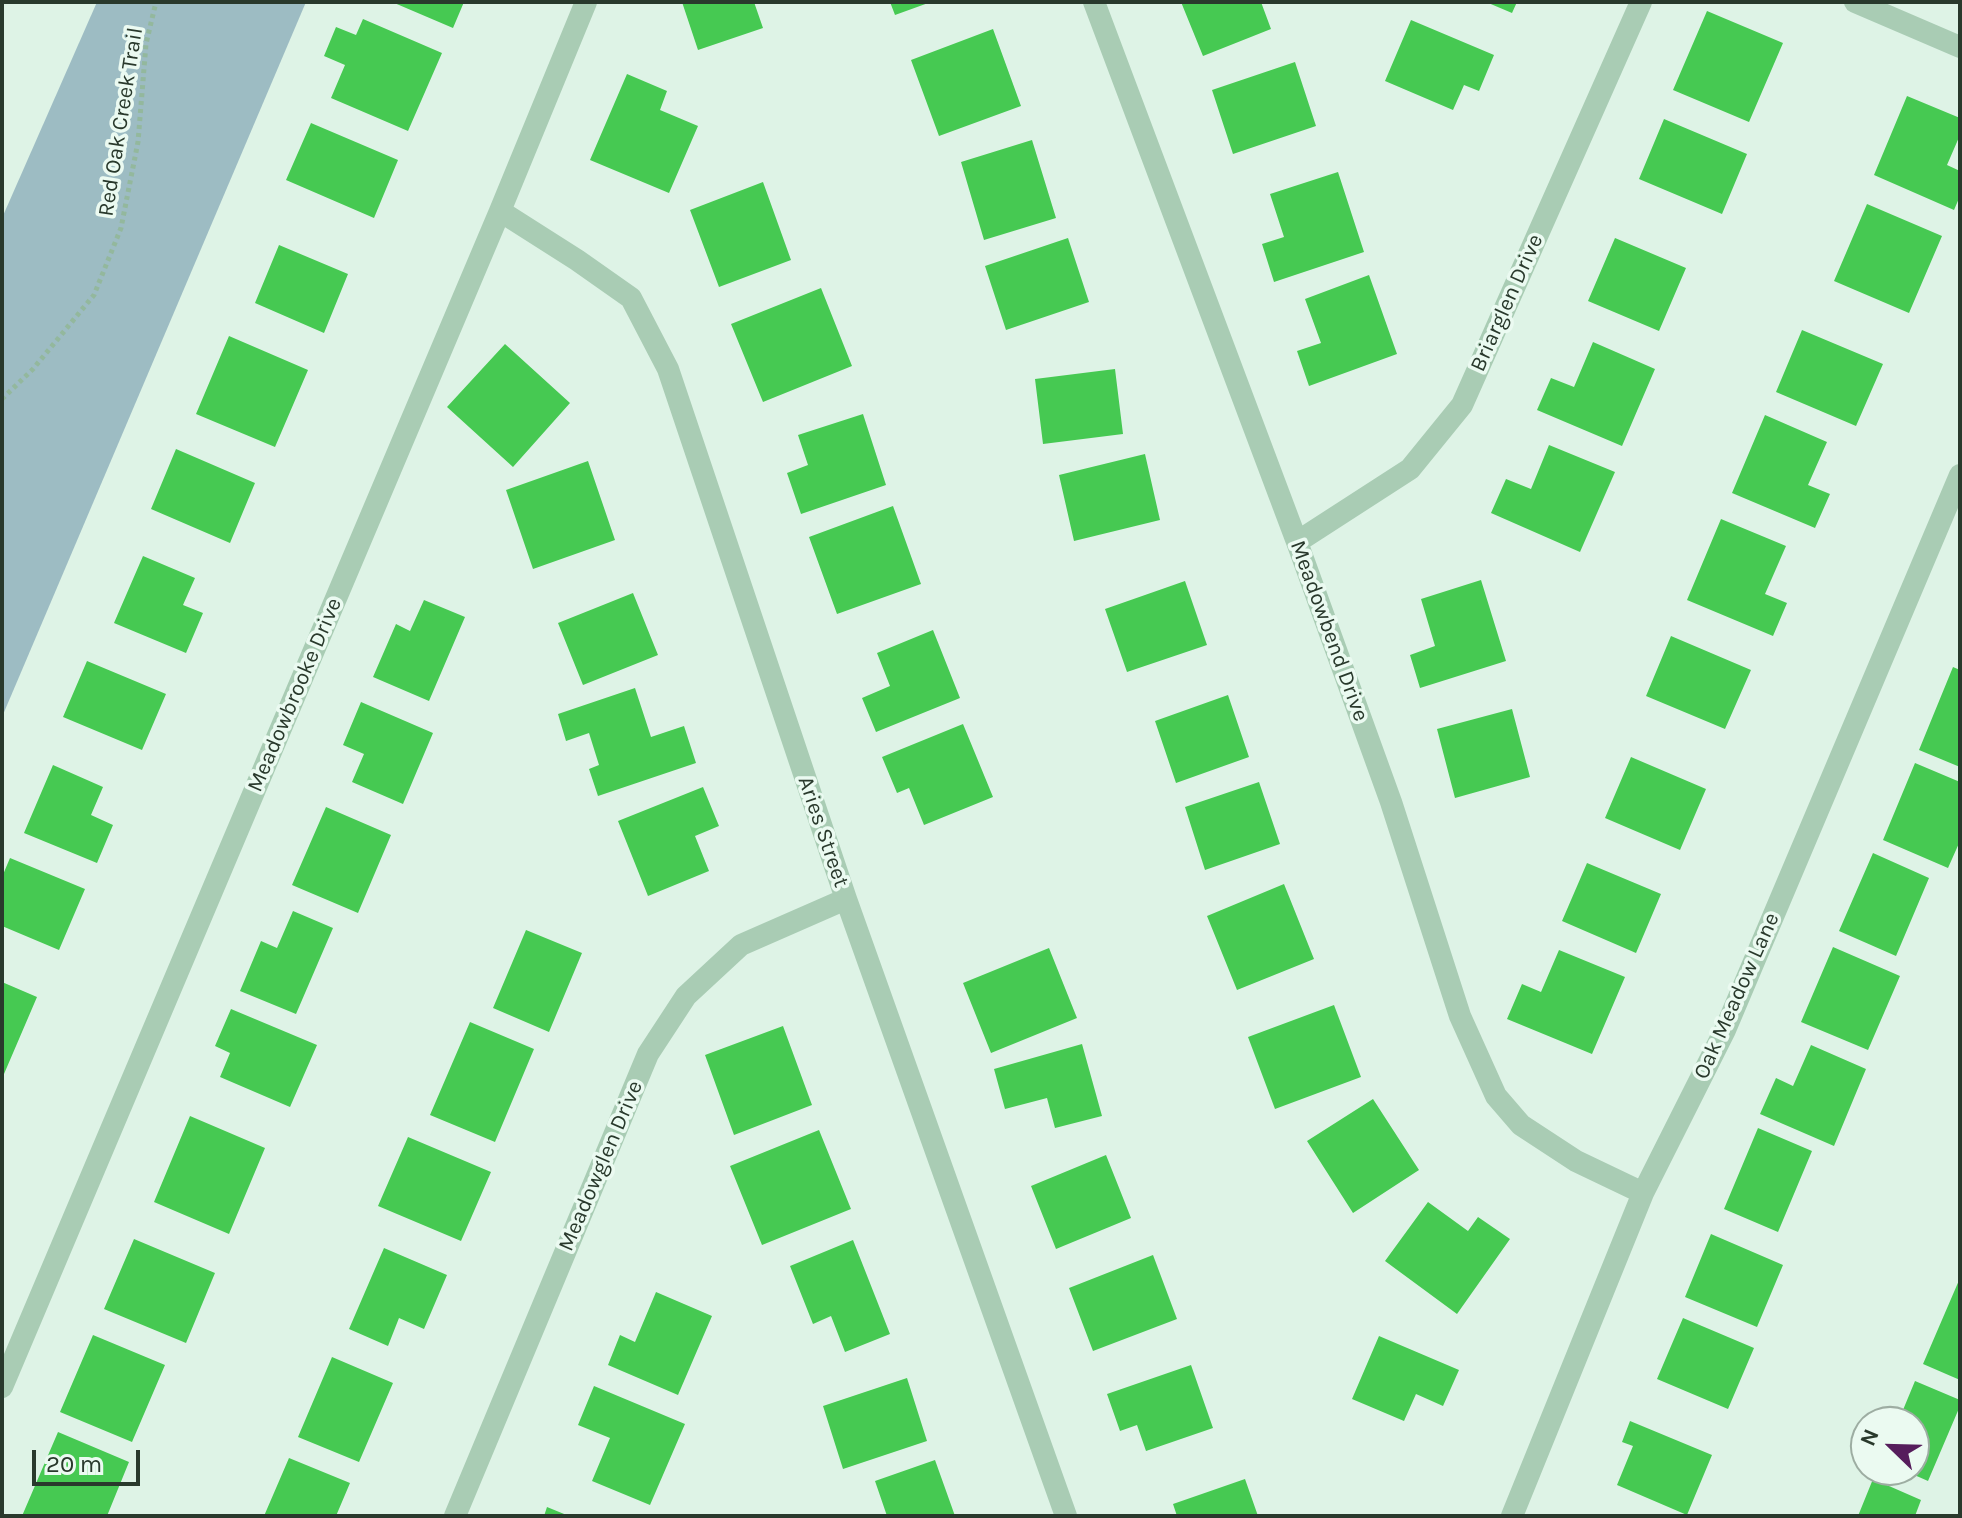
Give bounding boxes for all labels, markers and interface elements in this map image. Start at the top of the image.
street label: Red Oak Creek Trail [93,26,149,218]
street label: Briarglen Drive [1465,230,1549,376]
street label: Meadowbend Drive [1284,537,1374,725]
street label: Meadowbrooke Drive [242,594,348,796]
street label: Aries Street [792,773,854,891]
street label: Oak Meadow Lane [1689,909,1785,1083]
street label: Meadowglen Drive [553,1077,649,1255]
north arrow [1850,1406,1930,1486]
text: N [1855,1425,1885,1450]
scale bar [36,1434,144,1484]
text: 20 m [46,1450,102,1478]

